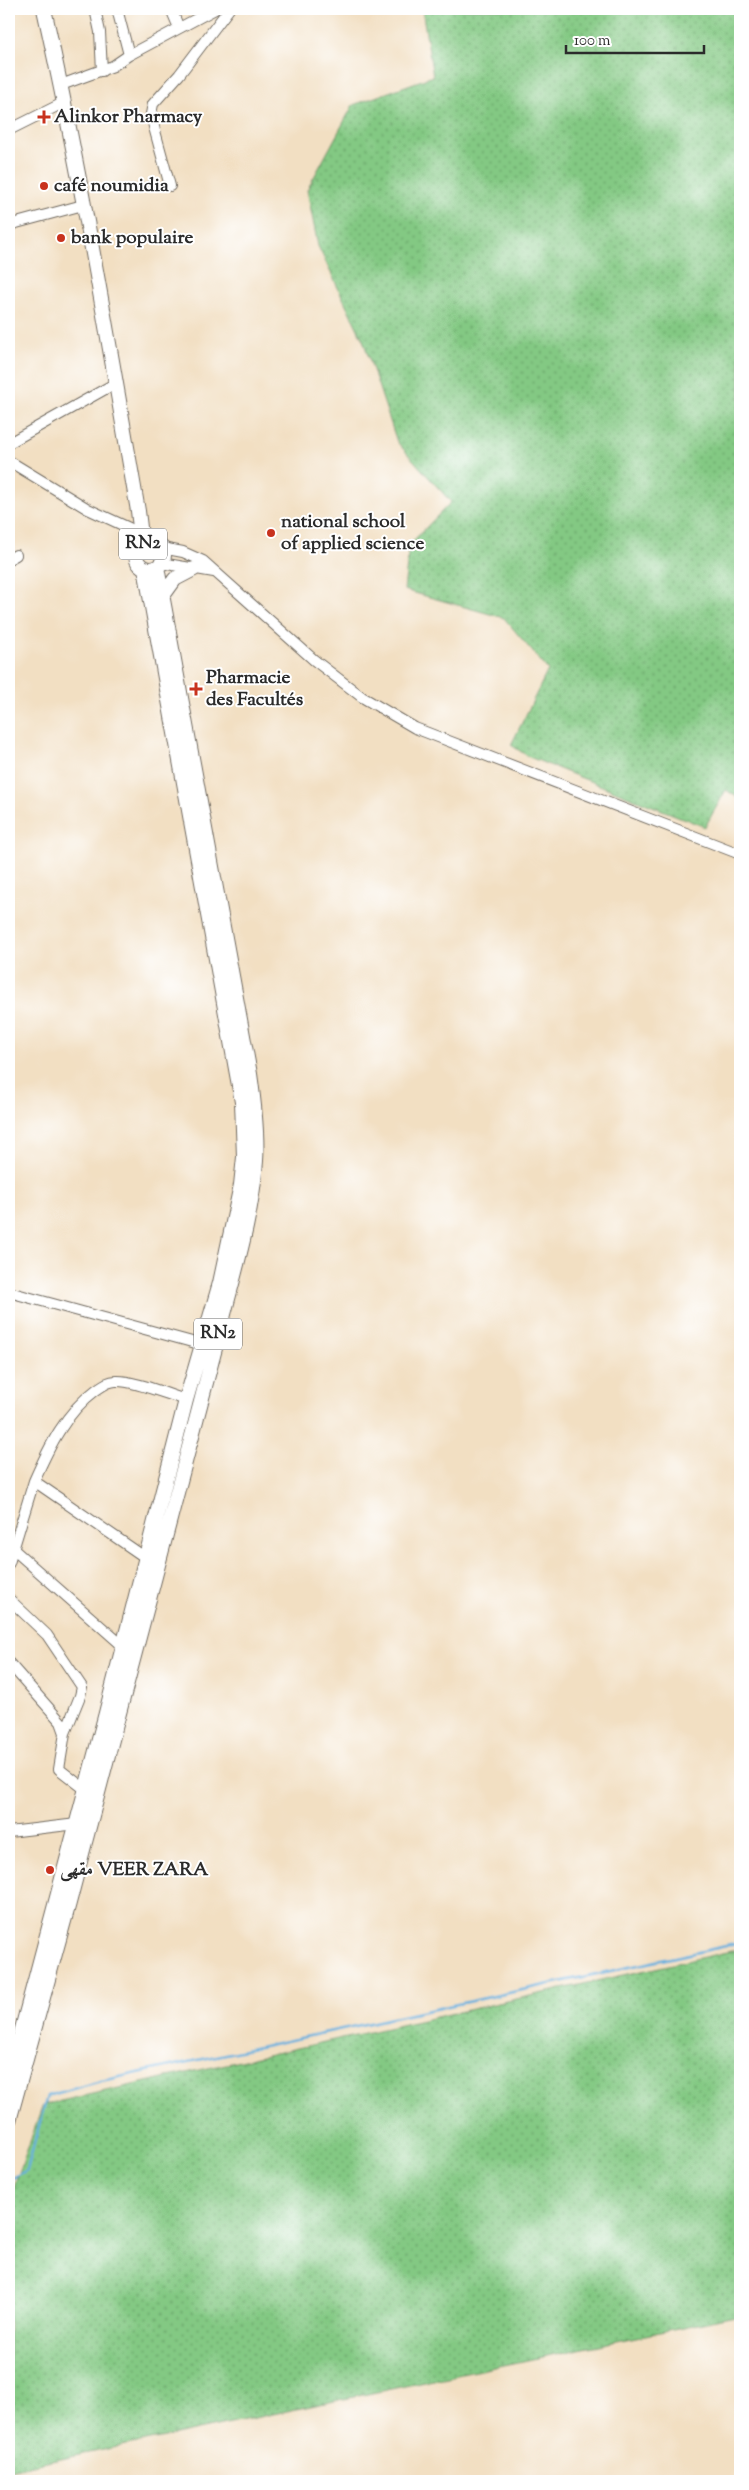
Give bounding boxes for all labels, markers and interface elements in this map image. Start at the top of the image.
scale bar [566,22,704,54]
text: 100 m [574,31,611,52]
place label: Alinkor Pharmacy [54,104,203,131]
marker: Alinkor Pharmacy [38,111,50,123]
place label: café noumidia [54,173,169,200]
marker: café noumidia [38,180,50,192]
place label: bank populaire [70,225,194,252]
marker: bank populaire [55,232,67,244]
place label: national school of applied science [281,509,424,558]
marker: national school of applied science [265,527,277,539]
road number: RN2 [119,528,167,560]
place label: Pharmacie des Facultés [206,665,304,714]
marker: Pharmacie des Facultés [190,683,202,695]
road number: RN2 [194,1318,242,1350]
place label: مقهى VEER ZARA [60,1857,209,1884]
marker: مقهى VEER ZARA [44,1864,56,1876]

